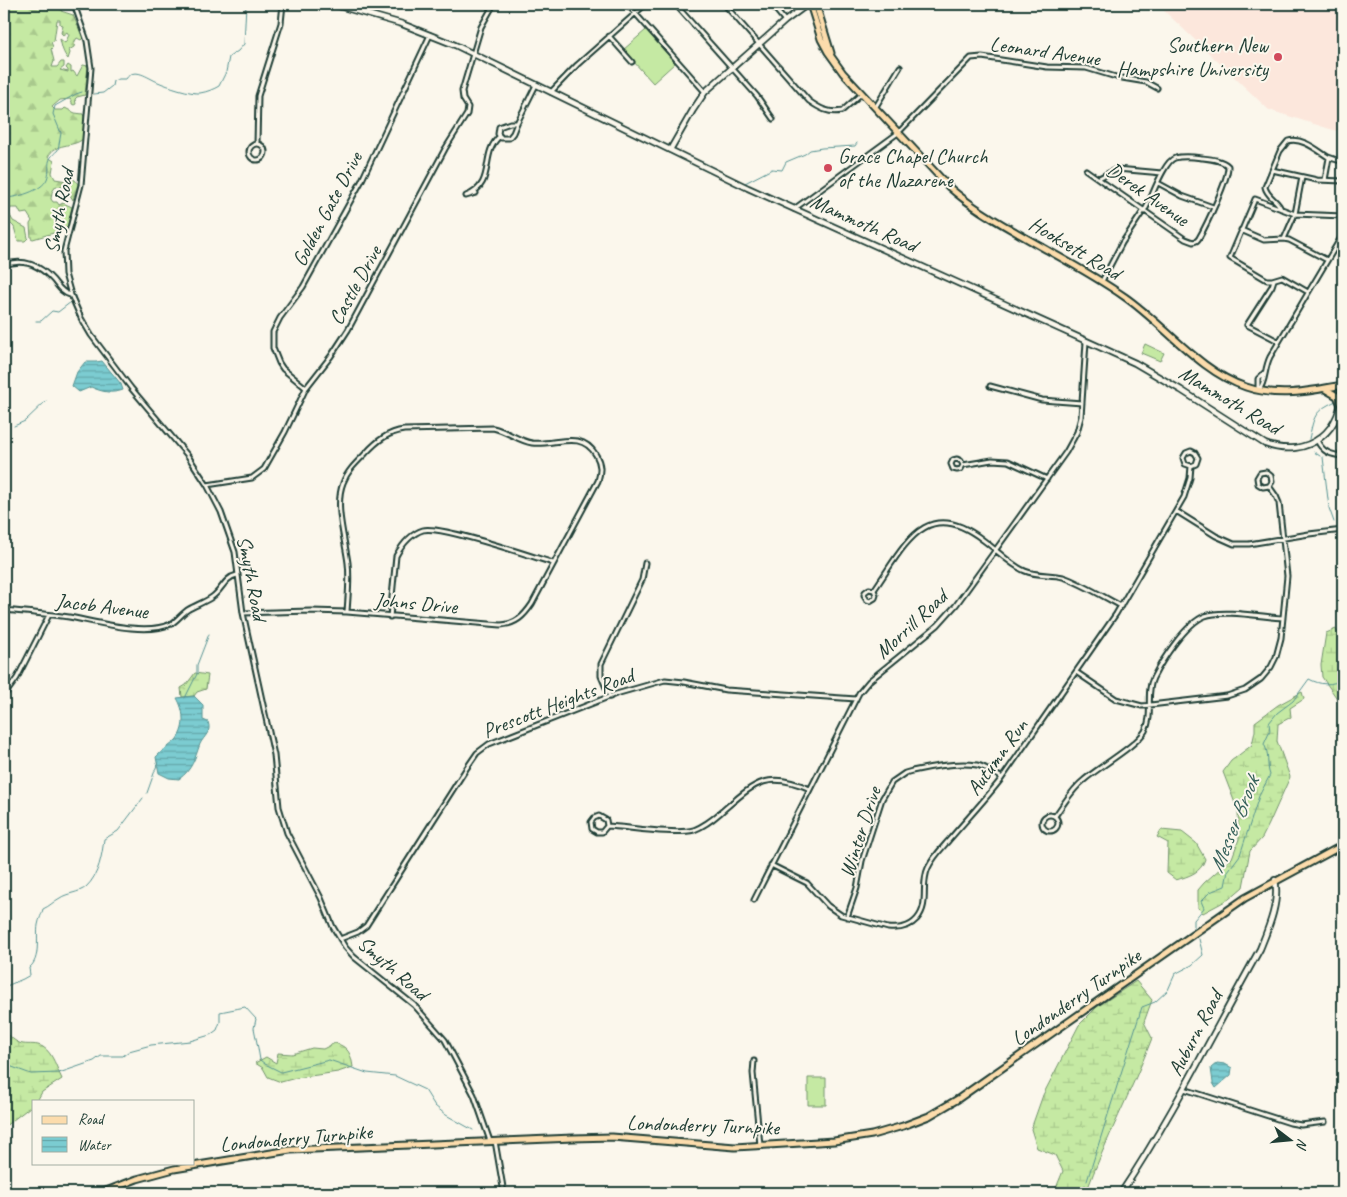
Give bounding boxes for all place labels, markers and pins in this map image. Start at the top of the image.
place label: Southern New Hampshire University [1117,32,1270,82]
marker: Southern New Hampshire University [1272,51,1284,63]
place label: Grace Chapel Church of the Nazarene [838,143,988,193]
marker: Grace Chapel Church of the Nazarene [822,162,834,174]

